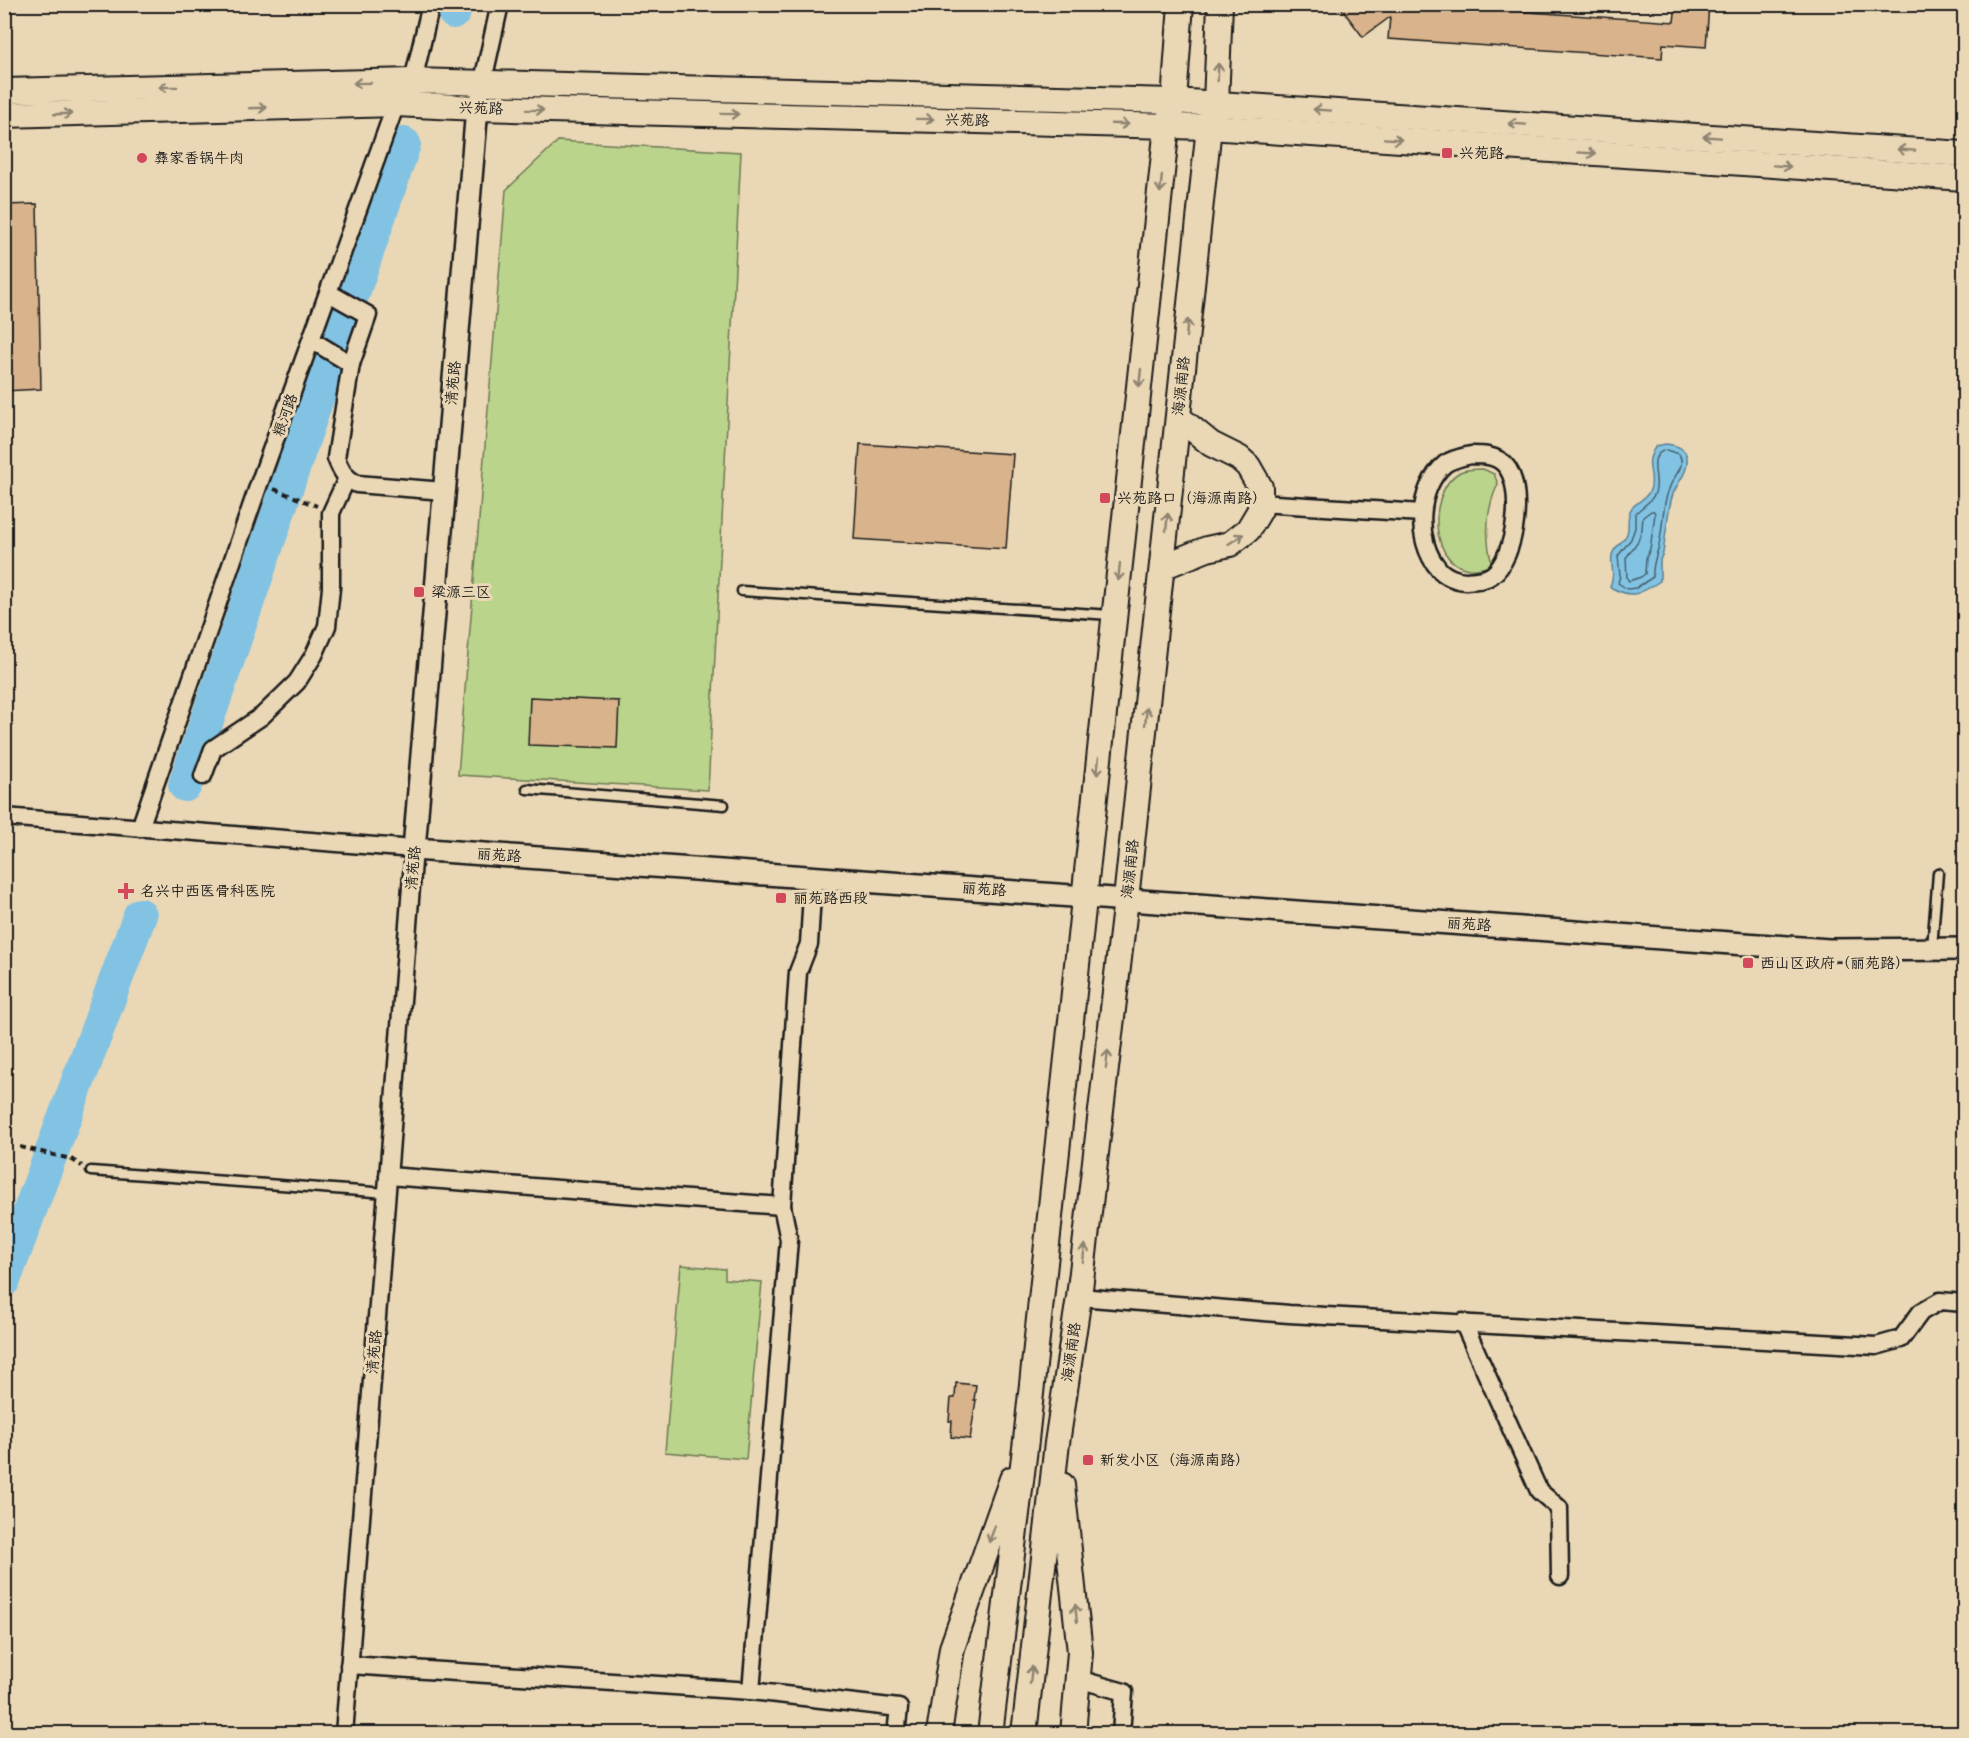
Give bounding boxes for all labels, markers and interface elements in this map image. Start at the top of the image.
one-way arrow [1212,63,1223,83]
one-way arrow [353,77,373,88]
one-way arrow [158,81,178,93]
street label: 兴苑路 [458,97,504,119]
one-way arrow [247,102,267,114]
one-way arrow [525,104,545,115]
one-way arrow [1313,105,1333,116]
one-way arrow [52,108,72,119]
one-way arrow [720,109,740,120]
street label: 兴苑路 [944,110,990,130]
one-way arrow [915,113,935,125]
one-way arrow [1508,118,1528,129]
one-way arrow [1110,119,1130,130]
one-way arrow [1702,131,1722,142]
one-way arrow [1382,134,1402,145]
place label: 兴苑路 [1459,143,1504,163]
one-way arrow [1897,144,1917,155]
marker: 兴苑路 [1440,146,1454,160]
one-way arrow [1577,147,1597,158]
place label: 彝家香锅牛肉 [154,148,244,168]
marker: 彝家香锅牛肉 [135,151,149,165]
one-way arrow [1771,160,1791,171]
one-way arrow [1155,174,1166,194]
one-way arrow [1182,319,1193,338]
street label: 海源南路 [1168,355,1194,417]
street label: 清苑路 [441,360,465,406]
one-way arrow [1134,368,1145,388]
street label: 粮河路 [268,390,302,440]
place label: 兴苑路口（海源南路） [1117,488,1267,508]
marker: 兴苑路口（海源南路） [1098,491,1112,505]
one-way arrow [1161,513,1172,532]
one-way arrow [1227,533,1243,545]
one-way arrow [1113,562,1124,582]
place label: 梁源三区 [431,582,491,602]
marker: 梁源三区 [412,585,426,599]
one-way arrow [1141,706,1152,726]
one-way arrow [1093,756,1104,776]
street label: 海源南路 [1117,838,1143,900]
street label: 丽苑路 [476,843,522,867]
street label: 清苑路 [401,845,425,891]
street label: 丽苑路 [961,877,1007,901]
place label: 名兴中西医骨科医院 [140,881,275,901]
marker: 名兴中西医骨科医院 [117,882,135,900]
place label: 丽苑路西段 [793,888,868,908]
marker: 丽苑路西段 [774,891,788,905]
street label: 丽苑路 [1446,912,1492,936]
place label: 西山区政府（丽苑路） [1760,953,1910,973]
marker: 西山区政府（丽苑路） [1741,956,1755,970]
one-way arrow [1102,1050,1113,1070]
one-way arrow [1079,1243,1090,1263]
street label: 海源南路 [1057,1321,1085,1383]
street label: 清苑路 [362,1329,386,1375]
place label: 新发小区（海源南路） [1100,1450,1250,1470]
marker: 新发小区（海源南路） [1081,1453,1095,1467]
one-way arrow [985,1524,996,1543]
one-way arrow [1070,1603,1081,1623]
one-way arrow [1026,1666,1037,1686]

